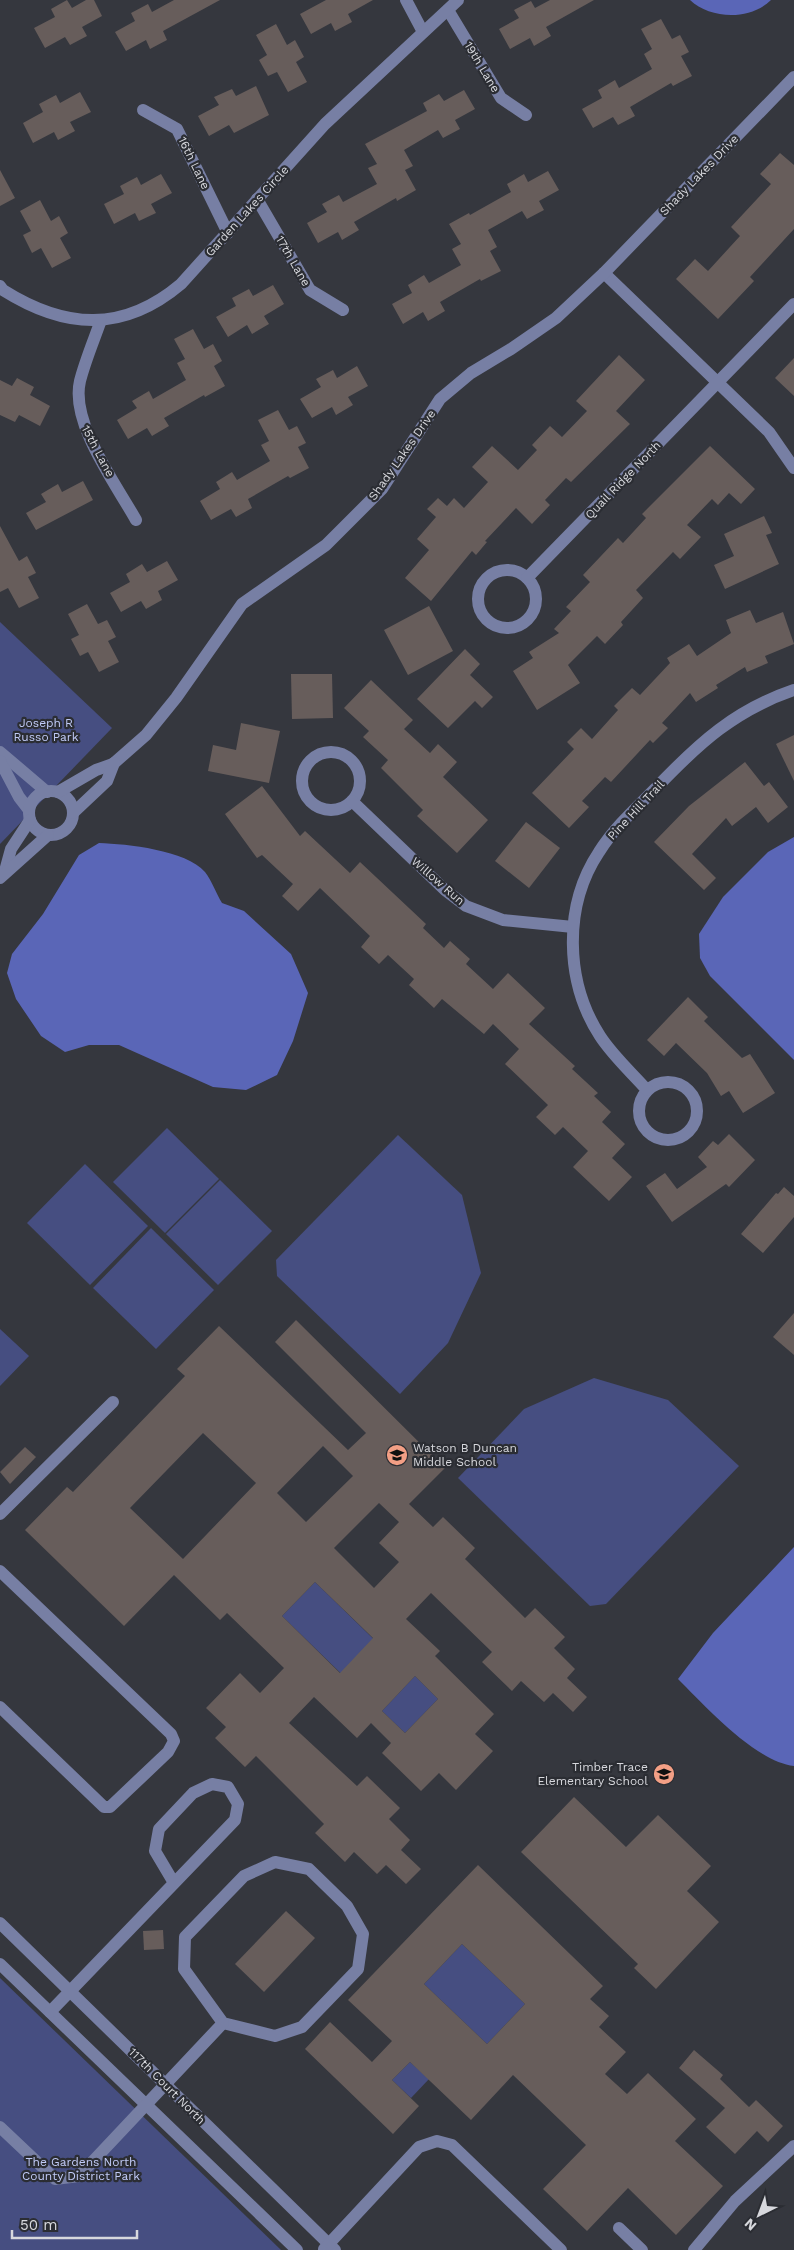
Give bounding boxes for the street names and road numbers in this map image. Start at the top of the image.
street label: 19th Lane [461,39,503,95]
street label: Shady Lakes Drive [657,132,741,218]
street label: 16th Lane [175,134,213,192]
street label: Garden Lakes Circle [202,163,292,259]
street label: 17th Lane [273,233,313,289]
street label: Shady Lakes Drive [366,407,439,503]
street label: 15th Lane [79,423,117,479]
street label: Quail Ridge North [582,438,664,522]
street label: Pine Hill Trail [605,777,667,843]
street label: Willow Run [409,854,467,908]
street label: 117th Court North [126,2045,208,2127]

